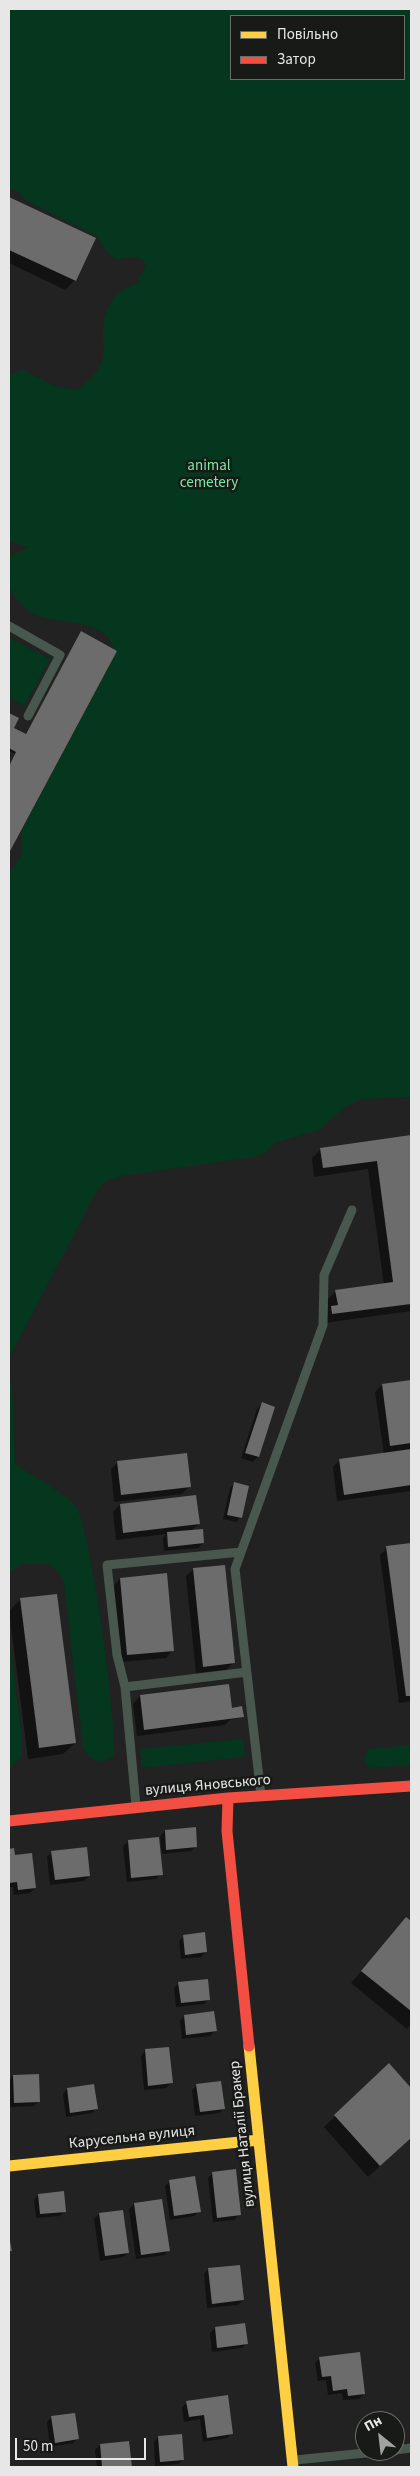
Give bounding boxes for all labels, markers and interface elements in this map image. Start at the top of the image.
legend [230,15,405,80]
text: Повільно [277,24,338,45]
text: Затор [277,49,316,70]
park label: animal cemetery [180,458,238,493]
street label: вулиця Яновського [144,1772,272,1800]
street label: вулиця Наталії Бракер [226,2060,260,2208]
street label: Карусельна вулиця [68,2122,196,2154]
north arrow [355,2411,405,2461]
text: Пн [361,2411,386,2437]
scale bar [18,2428,149,2460]
text: 50 m [23,2436,53,2457]

